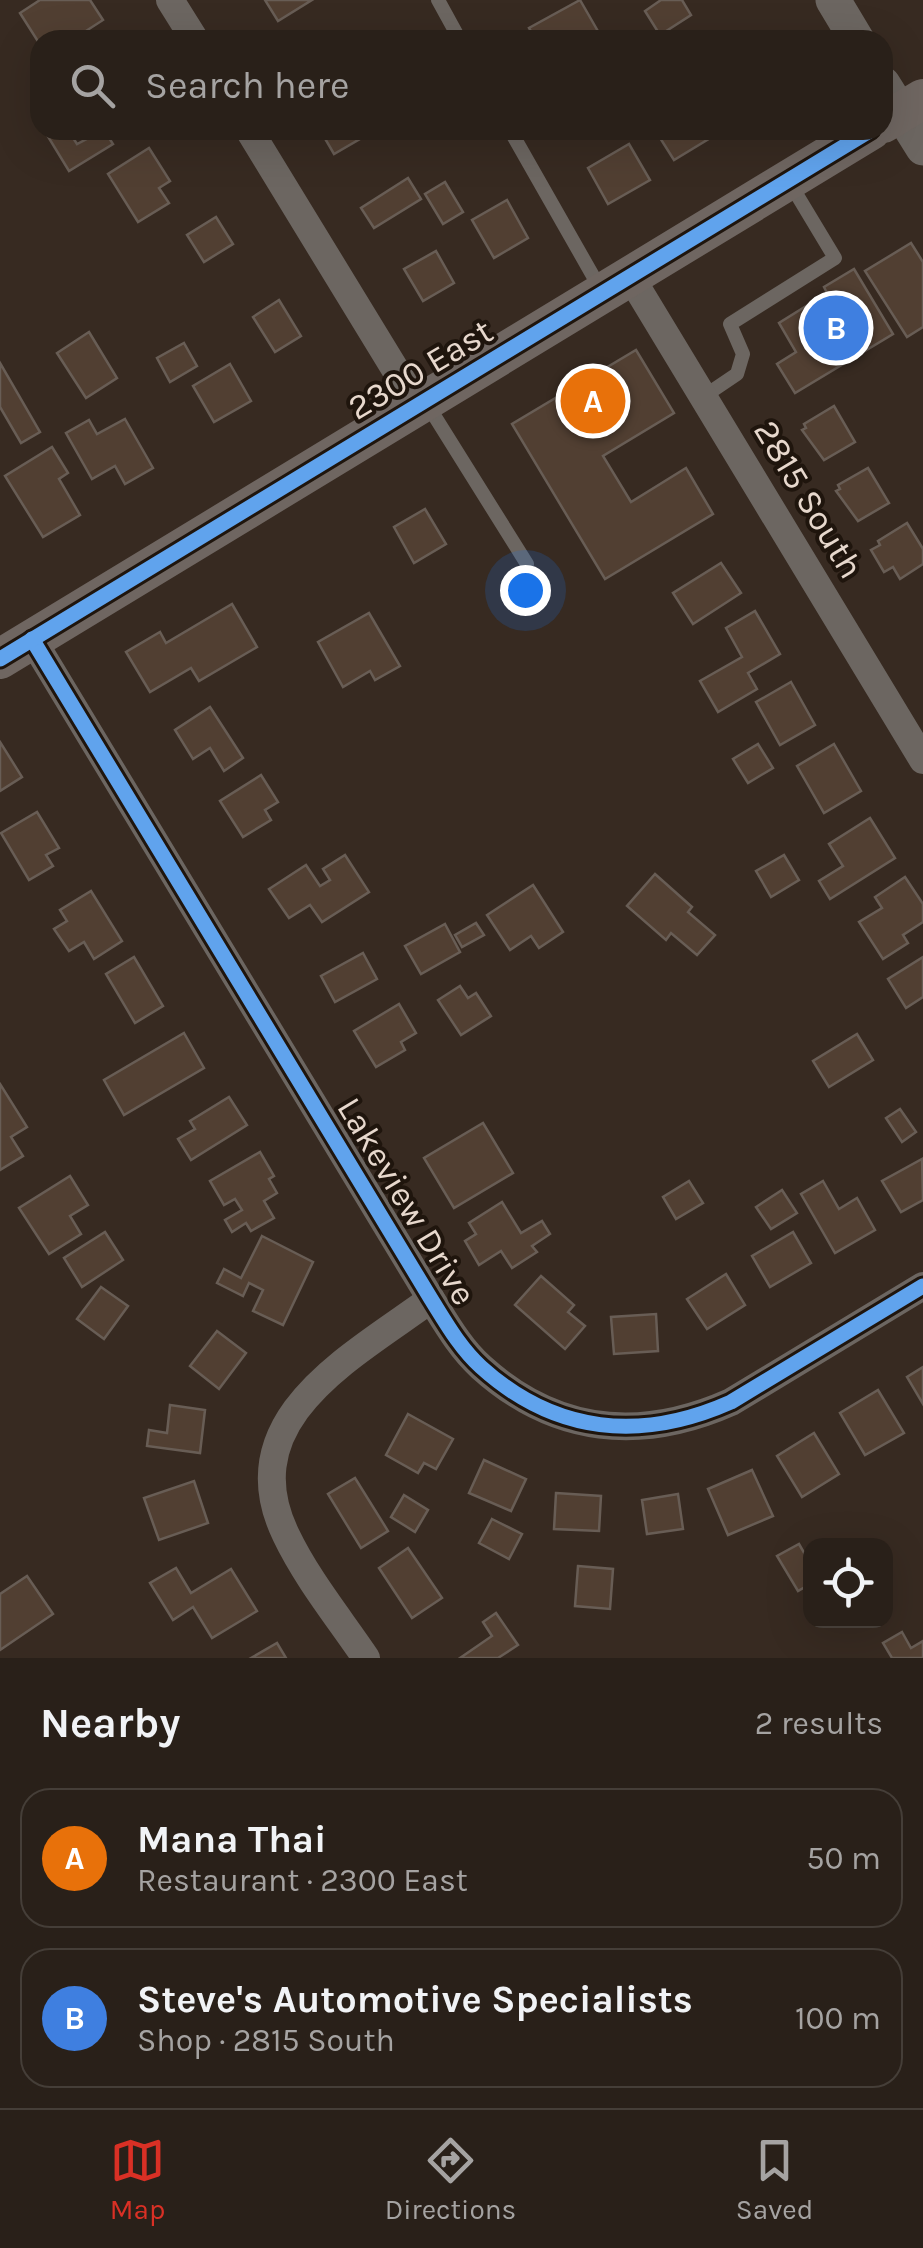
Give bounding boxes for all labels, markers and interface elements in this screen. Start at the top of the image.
search box [30,30,893,140]
icon: search [65,58,120,113]
text: Search here [145,63,349,108]
pin: B [804,290,868,366]
street label: 2300 East [341,310,500,429]
pin: A [560,364,626,438]
street label: 2815 South [745,413,872,586]
your location [500,565,551,616]
street label: Lakeview Drive [329,1090,485,1312]
map controls [803,1538,893,1628]
button: locate [803,1538,893,1628]
text: Nearby [40,1698,180,1748]
text: 2 results [755,1705,883,1742]
text: Mana Thai [137,1817,327,1862]
text: A [64,1840,85,1877]
text: 50 m [806,1840,881,1877]
text: Restaurant · 2300 East [137,1862,468,1899]
text: Steve's Automotive Specialists [137,1977,693,2022]
text: B [64,2000,85,2037]
text: 100 m [795,2000,881,2037]
text: Shop · 2815 South [137,2022,395,2059]
tab: Map [110,2133,165,2226]
tab: Directions [385,2133,516,2226]
tab: Saved [736,2133,813,2226]

